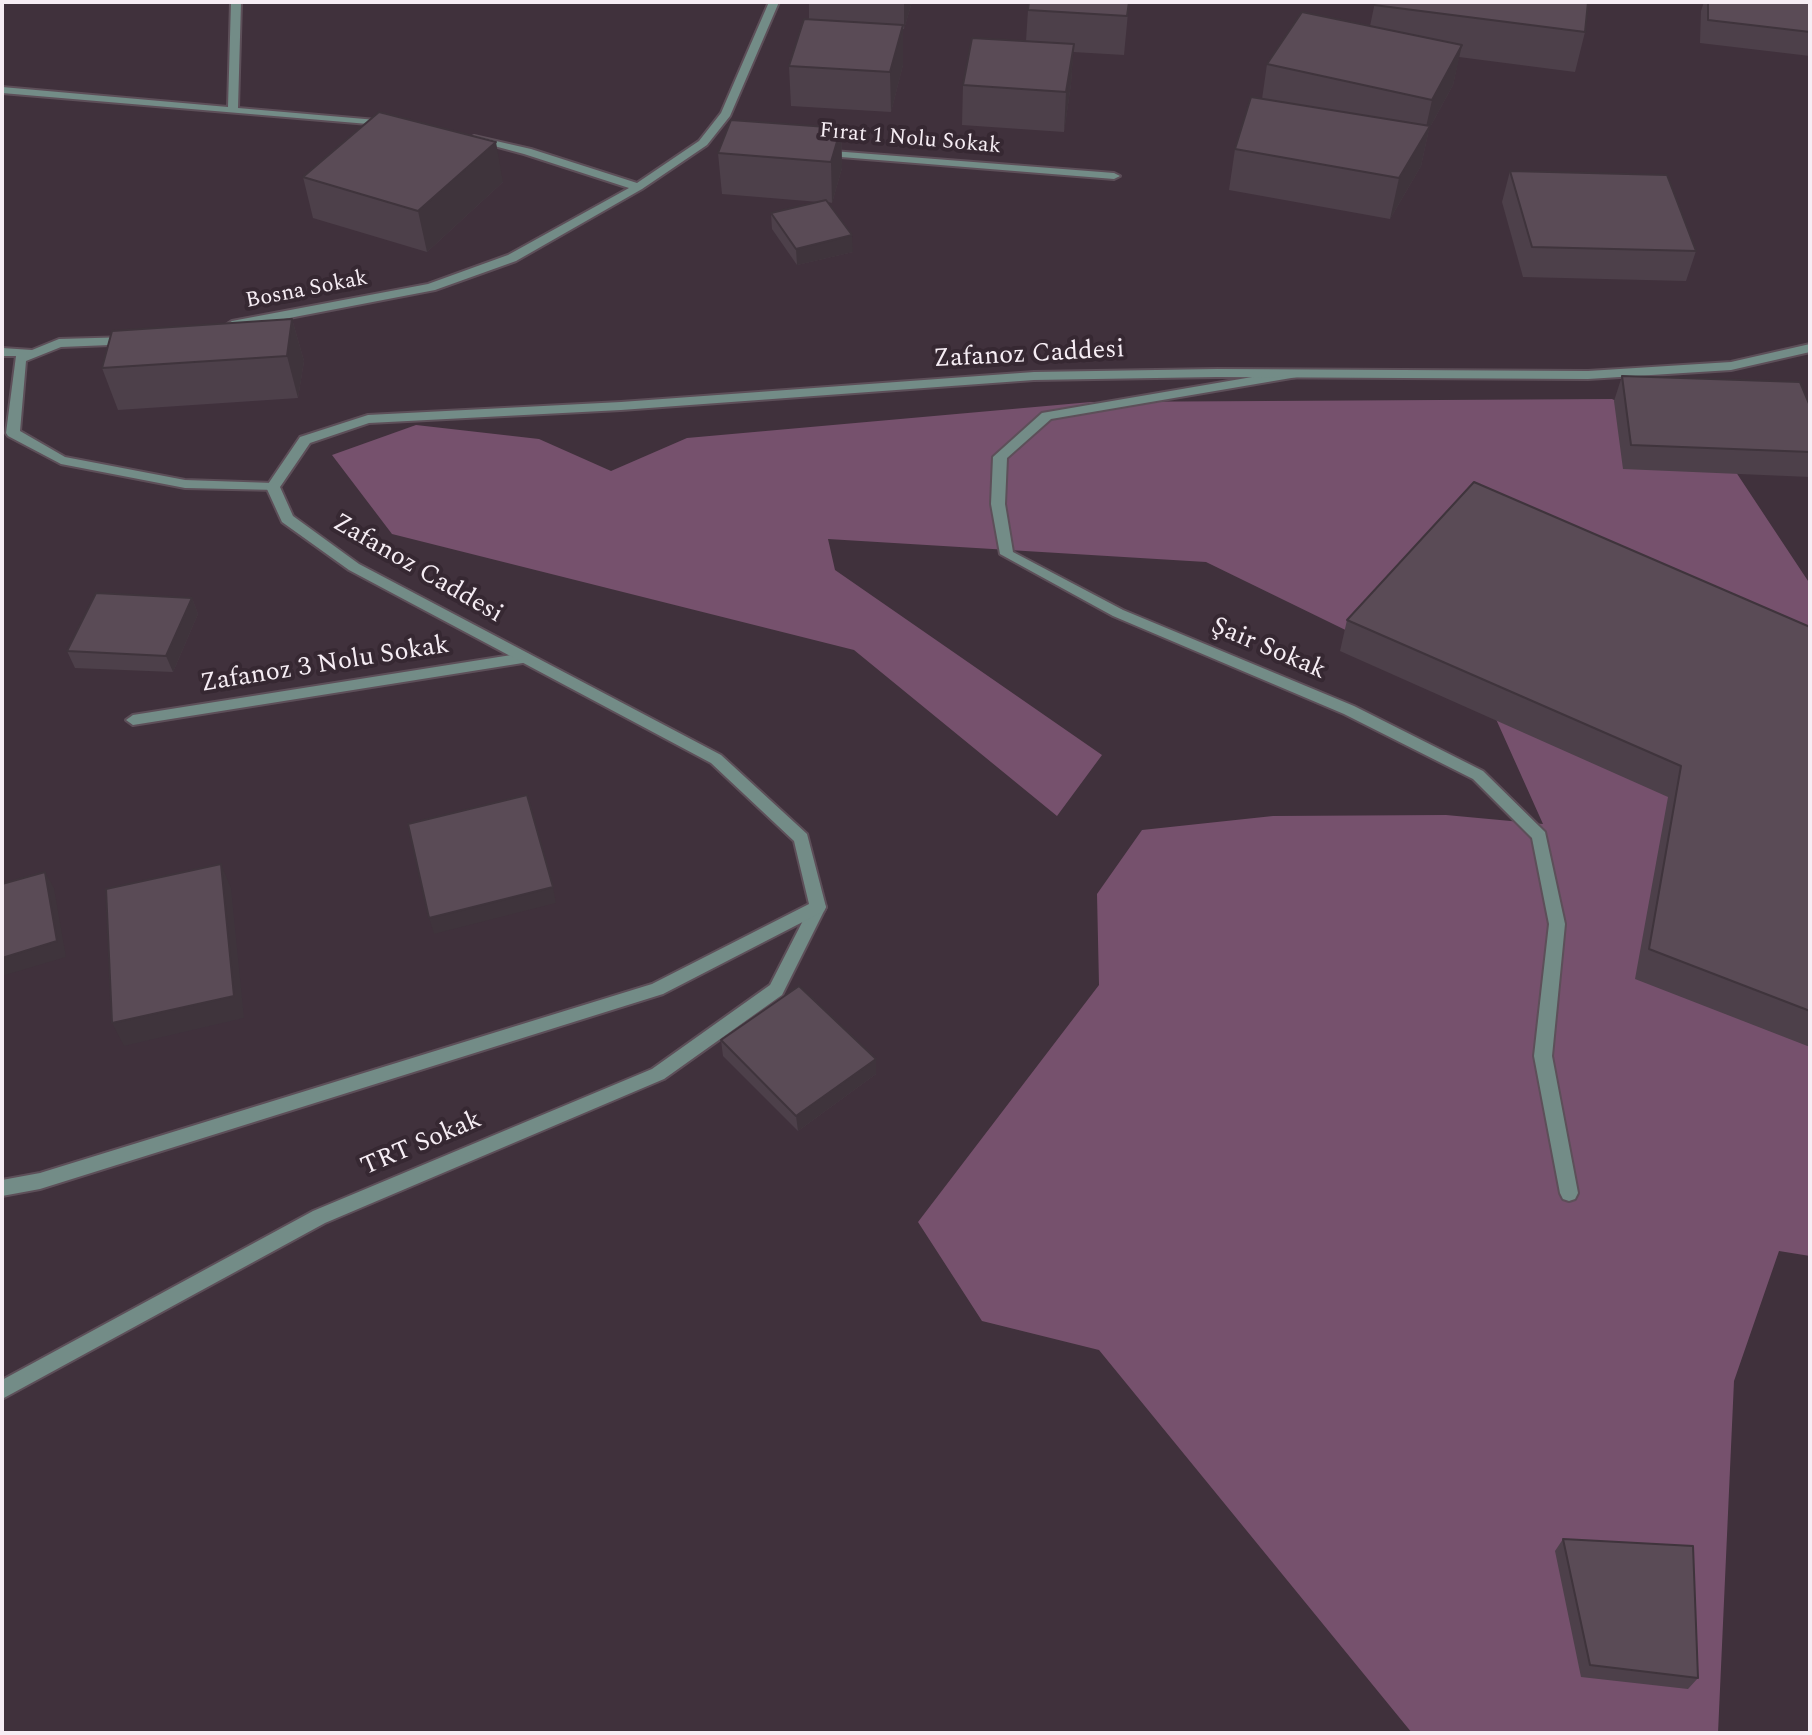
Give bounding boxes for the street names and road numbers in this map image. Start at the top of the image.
street label: Fırat 1 Nolu Sokak [818,119,1002,161]
street label: Bosna Sokak [244,266,370,316]
street label: Zafanoz Caddesi [933,335,1125,377]
street label: Zafanoz Caddesi [326,509,508,631]
street label: Şair Sokak [1206,612,1330,688]
street label: Zafanoz 3 Nolu Sokak [198,631,452,701]
street label: TRT Sokak [357,1106,487,1184]

